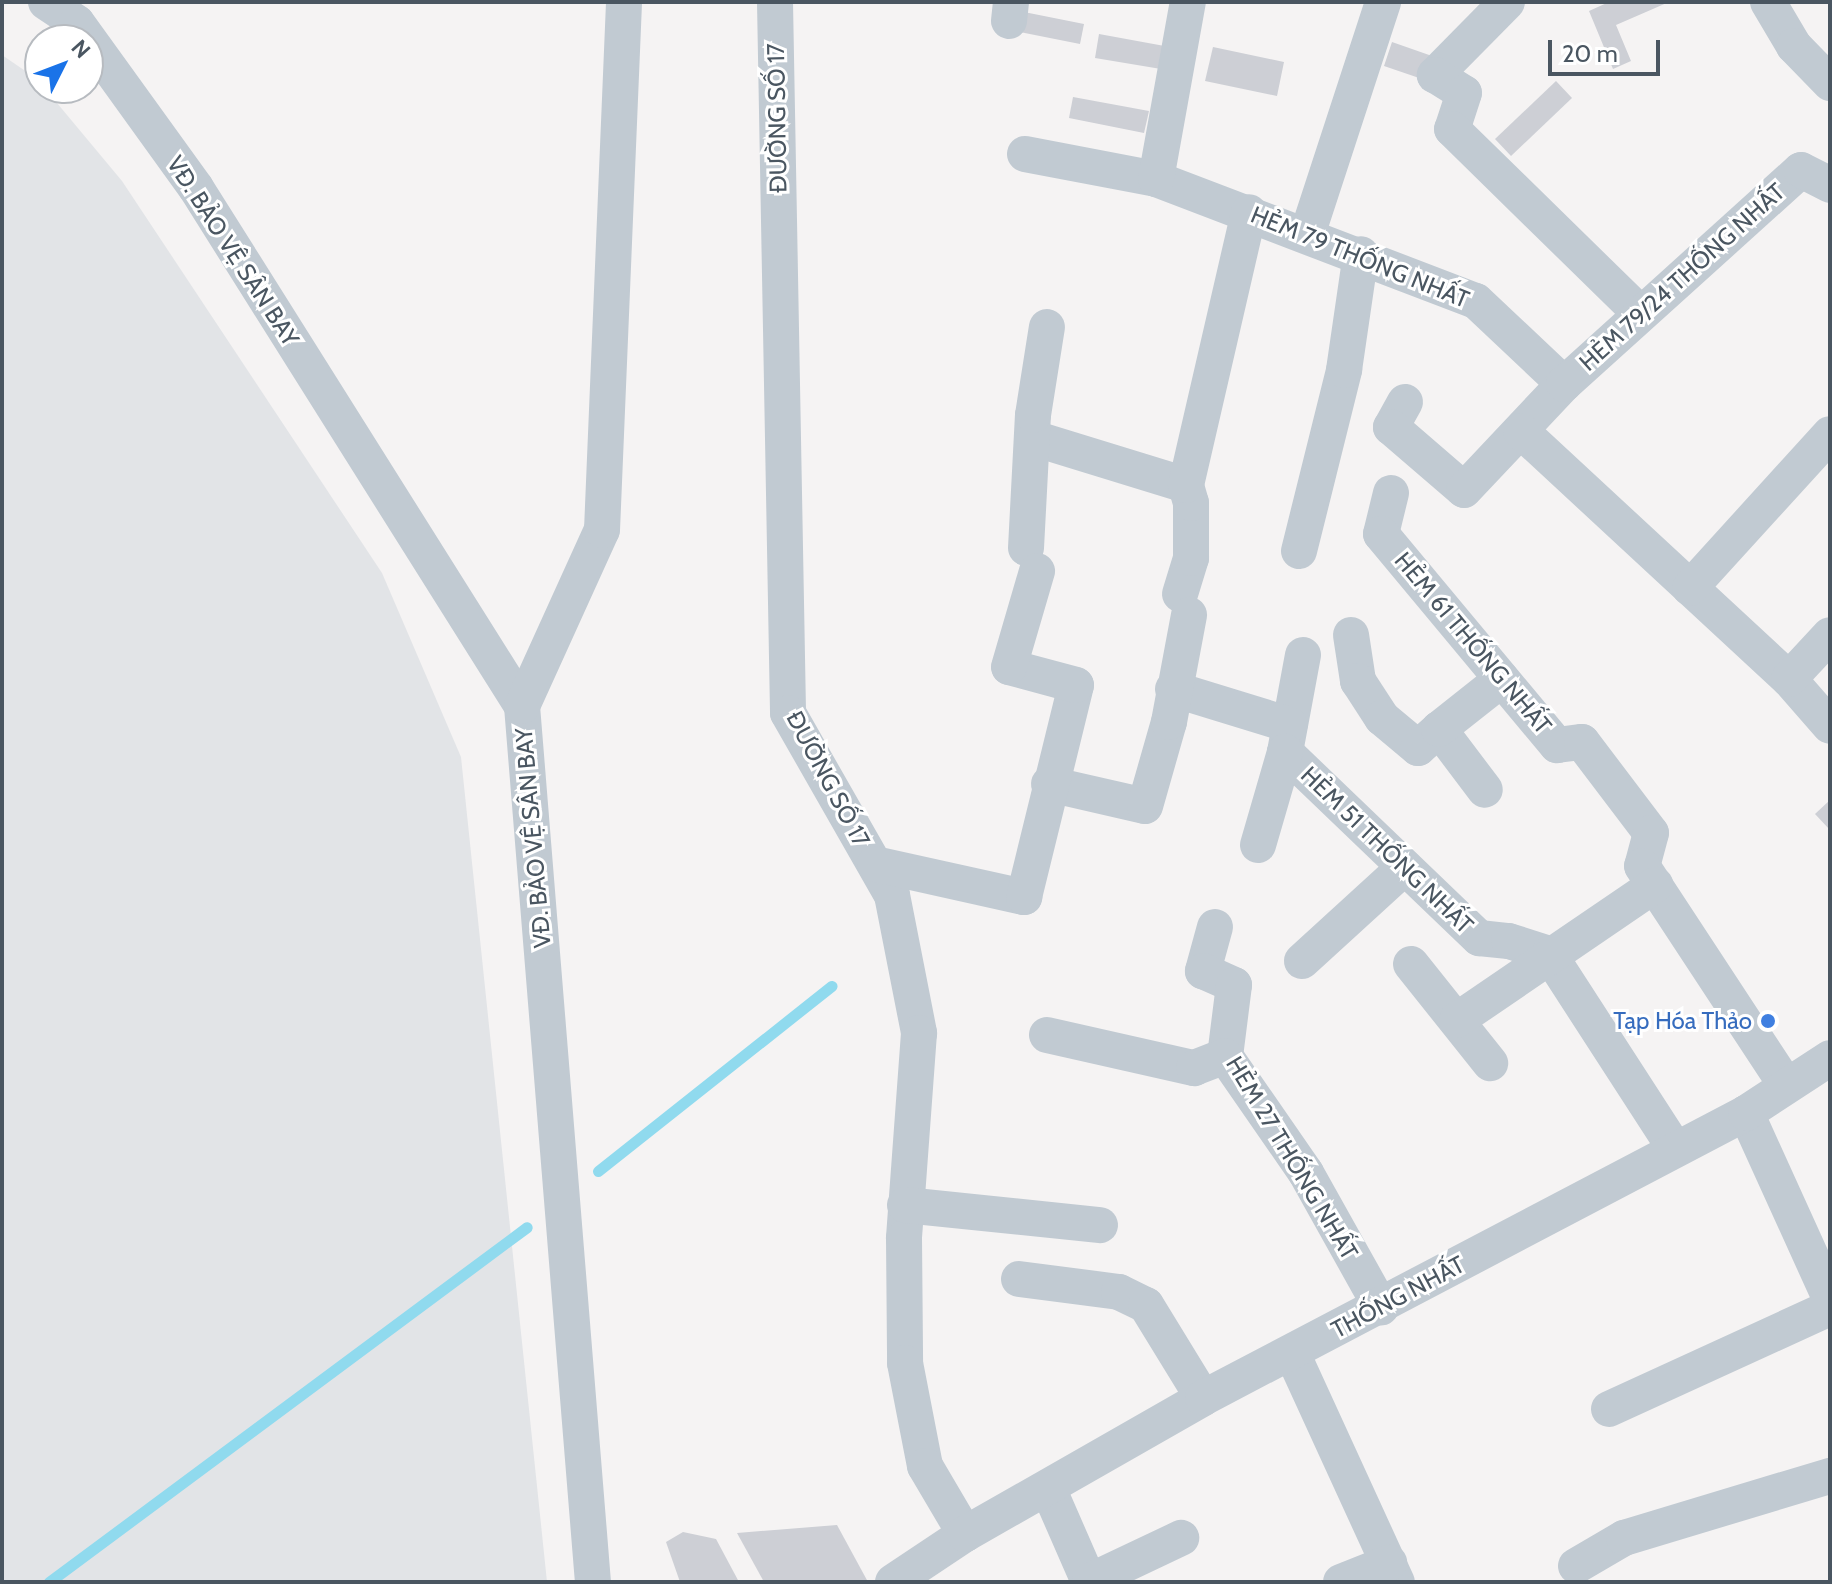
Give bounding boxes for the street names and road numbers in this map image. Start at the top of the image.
street label: ĐƯỜNG SỐ 17 [761,43,793,193]
street label: VĐ. BẢO VỆ SÂN BAY [161,151,305,351]
street label: HẺM 79/24 THỐNG NHẤT [1573,177,1791,377]
street label: HẺM 79 THỐNG NHẤT [1247,200,1473,314]
street label: HẺM 61 THỐNG NHẤT [1389,546,1557,740]
street label: ĐƯỜNG SỐ 17 [780,706,876,852]
street label: VĐ. BẢO VỆ SÂN BAY [509,727,557,949]
street label: HẺM 51 THỐNG NHẤT [1295,760,1479,940]
street label: HẺM 27 THỐNG NHẤT [1220,1051,1364,1265]
street label: THỐNG NHẤT [1326,1250,1470,1344]

